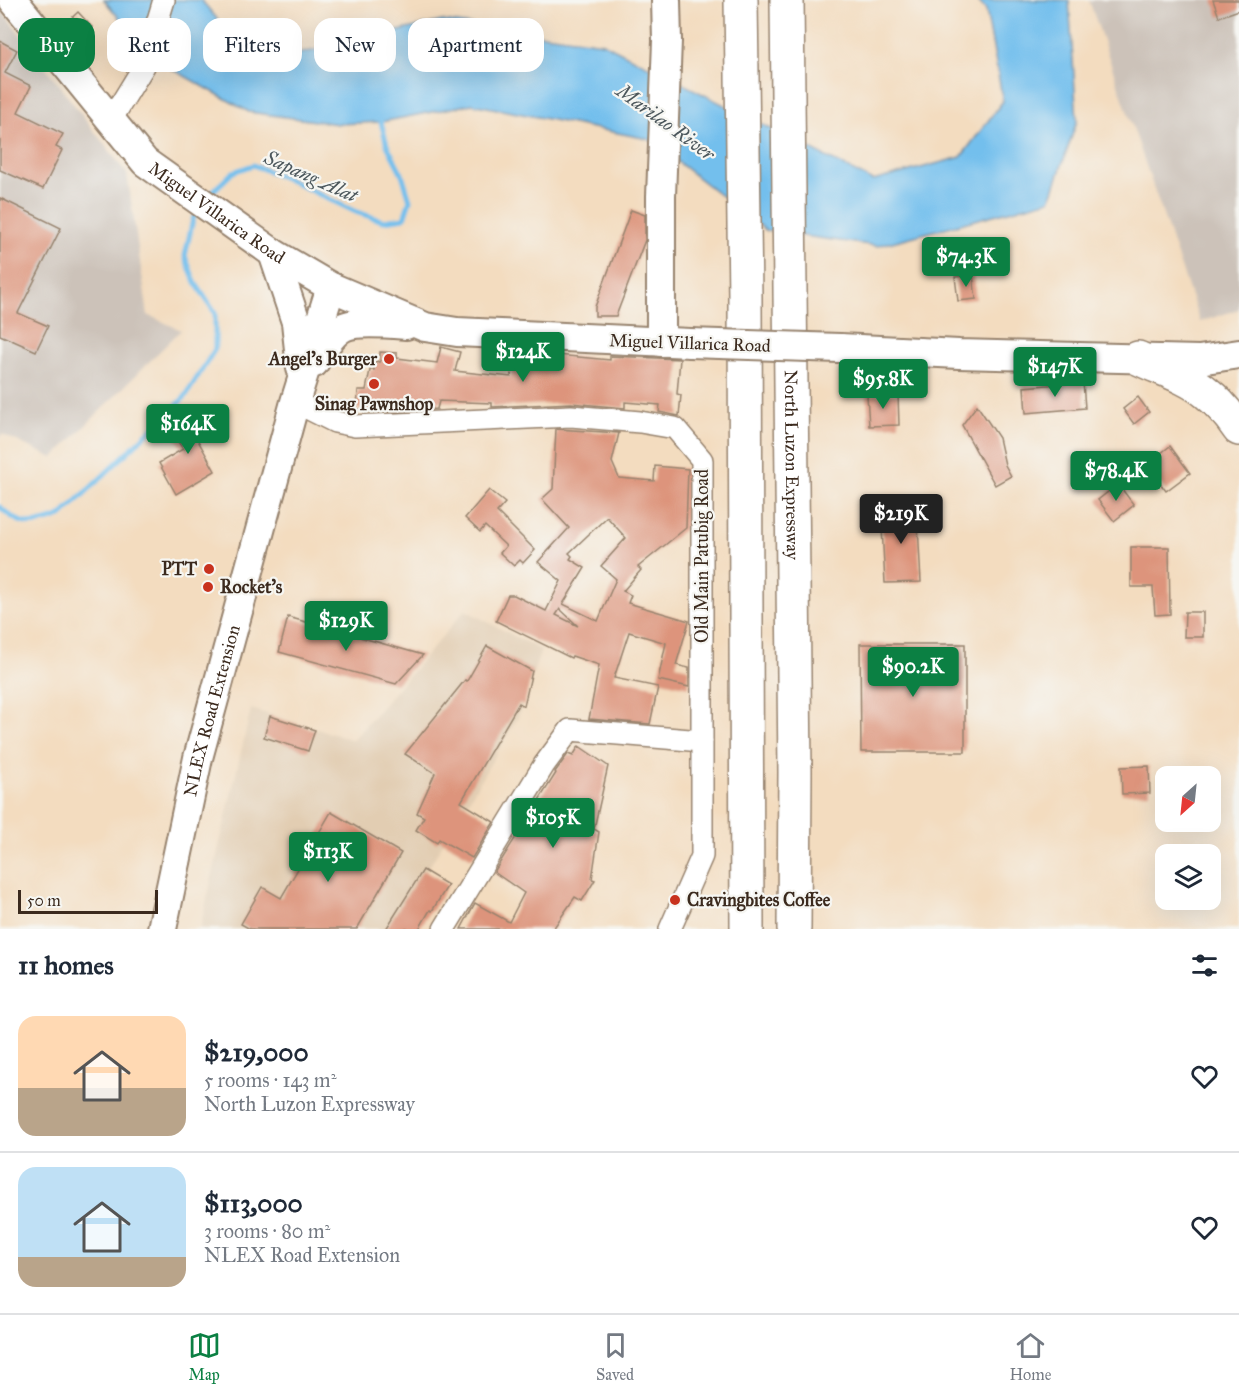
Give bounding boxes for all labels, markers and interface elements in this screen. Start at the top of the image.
chip: Buy [18,18,95,72]
chip: Rent [107,18,191,72]
chip: Filters [203,18,302,72]
chip: New [314,18,396,72]
chip: Apartment [408,18,544,72]
water label: Marilao River [611,77,721,167]
water label: Sapang Alat [259,144,363,209]
street label: Miguel Villarica Road [144,157,289,269]
pin: $74.3K [917,237,1015,288]
text: $74.3K [936,244,996,268]
street label: Miguel Villarica Road [609,329,771,358]
pin: $124K [481,332,565,383]
text: $124K [495,339,551,363]
pin: $147K [1013,347,1097,398]
place label: Angel's Burger [268,348,378,371]
marker: Angel's Burger [382,352,396,366]
text: $147K [1027,354,1083,378]
pin: $95.8K [834,359,932,410]
text: $95.8K [853,366,913,390]
street label: North Luzon Expressway [780,370,804,561]
marker: Sinag Pawnshop [367,377,381,391]
place label: Sinag Pawnshop [315,393,433,416]
pin: $164K [146,404,230,455]
text: $164K [160,411,216,435]
pin: $78.4K [1067,451,1165,502]
text: $78.4K [1085,458,1148,482]
street label: Old Main Patubig Road [691,469,714,643]
pin: $219K [859,494,943,545]
text: $219K [874,501,928,525]
place label: PTT [162,558,198,580]
marker: PTT [202,562,216,576]
place label: Rocket’s [220,576,283,598]
marker: Rocket’s [201,580,215,594]
pin: $129K [304,601,388,652]
text: $129K [319,608,373,632]
street label: NLEX Road Extension [179,622,245,798]
pin: $90.2K [864,647,962,698]
text: $90.2K [882,654,944,678]
north arrow [1155,766,1221,832]
map controls [1155,766,1221,910]
pin: $105K [511,798,595,849]
text: $105K [526,805,580,829]
pin: $113K [286,832,370,883]
text: $113K [303,839,353,863]
button: layers [1155,844,1221,910]
scale bar [18,887,158,914]
place label: Cravingbites Coffee [687,889,831,912]
text: 50 m [27,891,61,910]
marker: Cravingbites Coffee [668,893,682,907]
text: 11 homes [18,949,114,981]
icon: filters [1188,949,1221,982]
text: $219,000 [204,1036,309,1068]
icon: home [66,1040,138,1112]
icon: heart [1188,1060,1221,1093]
text: 5 rooms · 143 m² [204,1068,336,1092]
text: North Luzon Expressway [204,1092,415,1116]
text: $113,000 [204,1187,303,1219]
icon: home [66,1191,138,1263]
icon: heart [1188,1211,1221,1244]
text: 3 rooms · 80 m² [204,1219,330,1243]
text: NLEX Road Extension [204,1243,400,1267]
tab: Map [188,1329,221,1384]
tab: Saved [596,1329,634,1384]
tab: Home [1009,1329,1051,1384]

